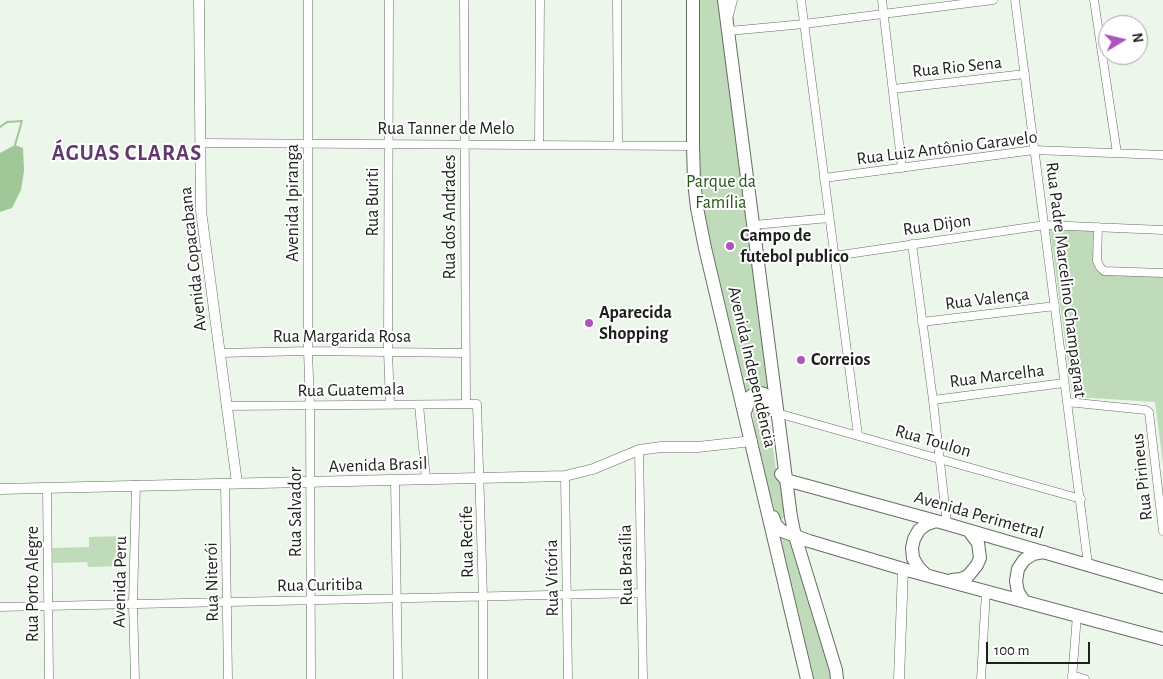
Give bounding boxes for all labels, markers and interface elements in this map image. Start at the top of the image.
north arrow [1098,15,1148,65]
text: N [1129,32,1145,44]
street label: Rua Rio Sena [911,52,1003,82]
street label: Rua Tanner de Melo [377,118,515,140]
street label: Rua Luiz Antônio Garavelo [855,126,1039,170]
district label: ÁGUAS CLARAS [50,140,204,166]
street label: Avenida Ipiranga [282,144,304,262]
street label: Rua dos Andrades [439,155,461,279]
street label: Rua Padre Marcelino Champagnat [1041,161,1091,399]
street label: Rua Buriti [362,167,384,237]
park label: Parque da Família [686,171,756,213]
street label: Avenida Copacabana [175,186,211,332]
street label: Rua Dijon [901,210,973,240]
place label: Campo de futebol publico [740,225,849,268]
marker: Campo de futebol publico [724,240,736,252]
street label: Rua Valença [944,283,1030,315]
street label: Avenida Independência [723,284,781,450]
place label: Aparecida Shopping [599,302,672,344]
marker: Aparecida Shopping [583,317,595,329]
street label: Rua Margarida Rosa [273,326,411,348]
place label: Correios [811,349,870,371]
marker: Correios [795,354,807,366]
street label: Rua Marcelha [948,359,1046,393]
street label: Rua Guatemala [297,378,405,402]
street label: Rua Toulon [892,420,974,462]
street label: Rua Pirineus [1127,432,1157,522]
street label: Avenida Brasil [328,452,428,478]
street label: Rua Salvador [285,467,307,557]
street label: Avenida Perimetral [912,486,1046,544]
street label: Rua Recife [456,506,478,578]
street label: Rua Brasília [614,524,638,606]
street label: Rua Porto Alegre [22,526,44,642]
street label: Avenida Peru [108,536,132,628]
street label: Rua Vitória [541,539,563,617]
street label: Rua Niterói [201,542,223,622]
street label: Rua Curitiba [277,573,363,597]
scale bar [988,632,1092,664]
text: 100 m [994,643,1029,658]

